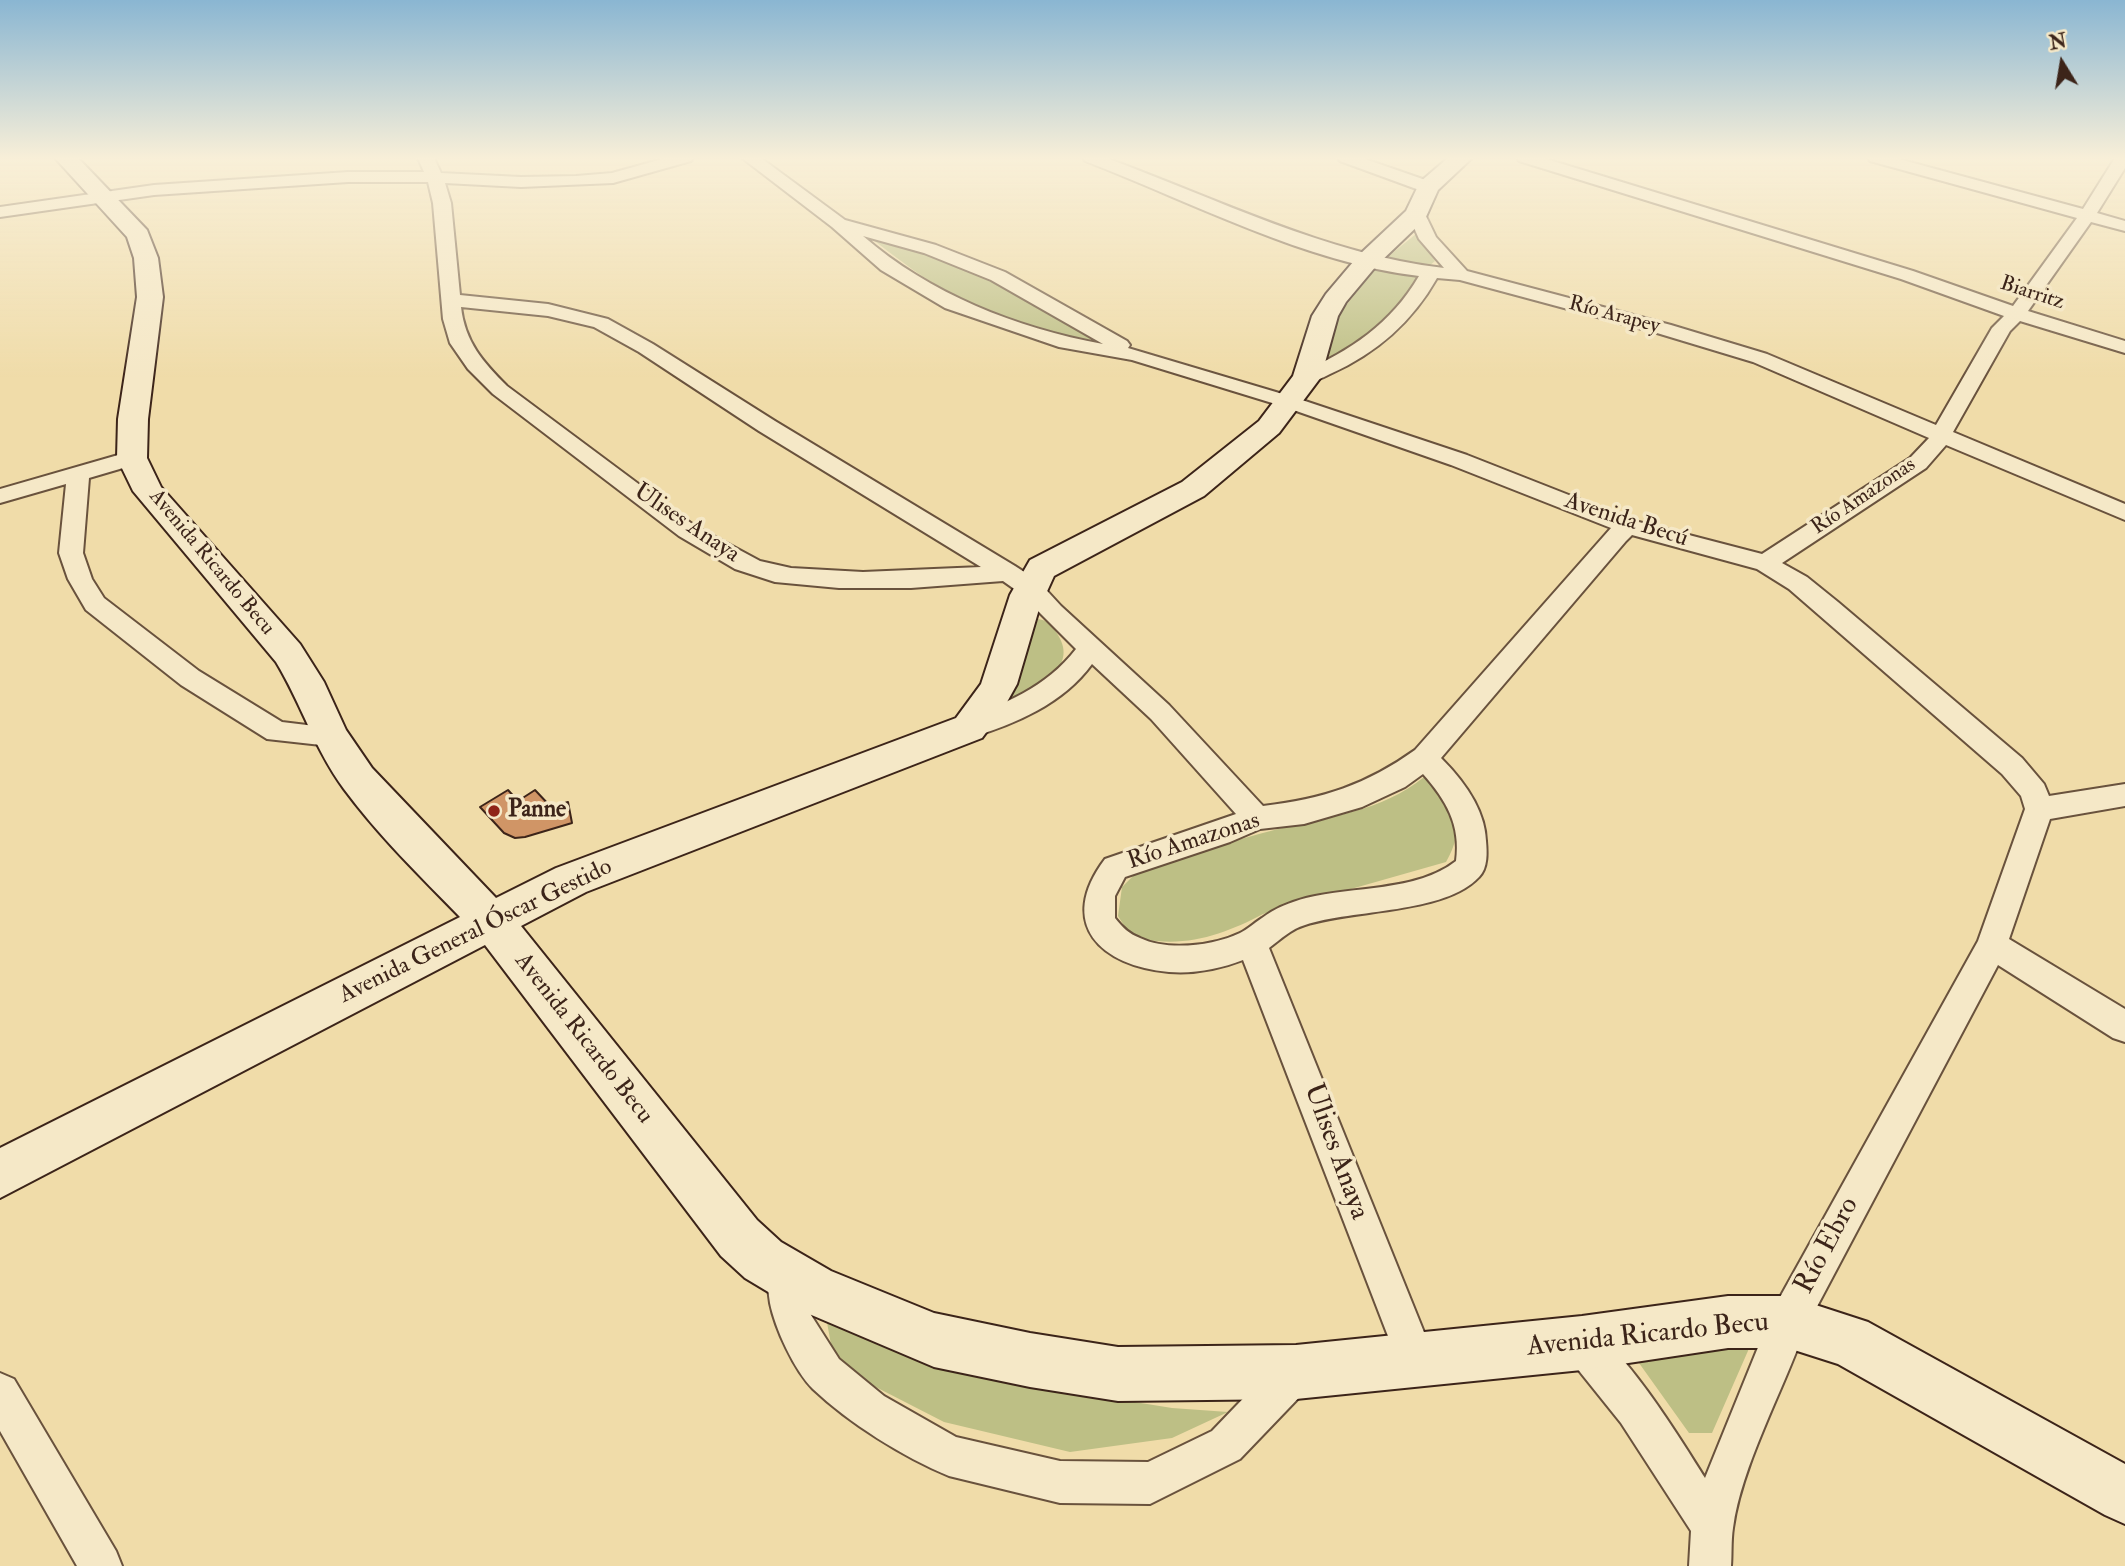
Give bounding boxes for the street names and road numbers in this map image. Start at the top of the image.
street label: Biarritz [1997,272,2067,316]
street label: Río Arapey [1566,292,1662,340]
street label: Río Amazonas [1807,453,1921,541]
street label: Ulises Anaya [627,478,745,570]
street label: Avenida Ricardo Becu [143,485,279,641]
street label: Avenida Becú [1561,488,1691,554]
street label: Río Amazonas [1124,807,1264,877]
street label: Avenida General Óscar Gestido [335,853,617,1011]
street label: Avenida Ricardo Becu [508,948,658,1130]
street label: Ulises Anaya [1295,1079,1375,1225]
street label: Río Ebro [1789,1192,1867,1300]
street label: Avenida Ricardo Becu [1525,1307,1771,1365]

